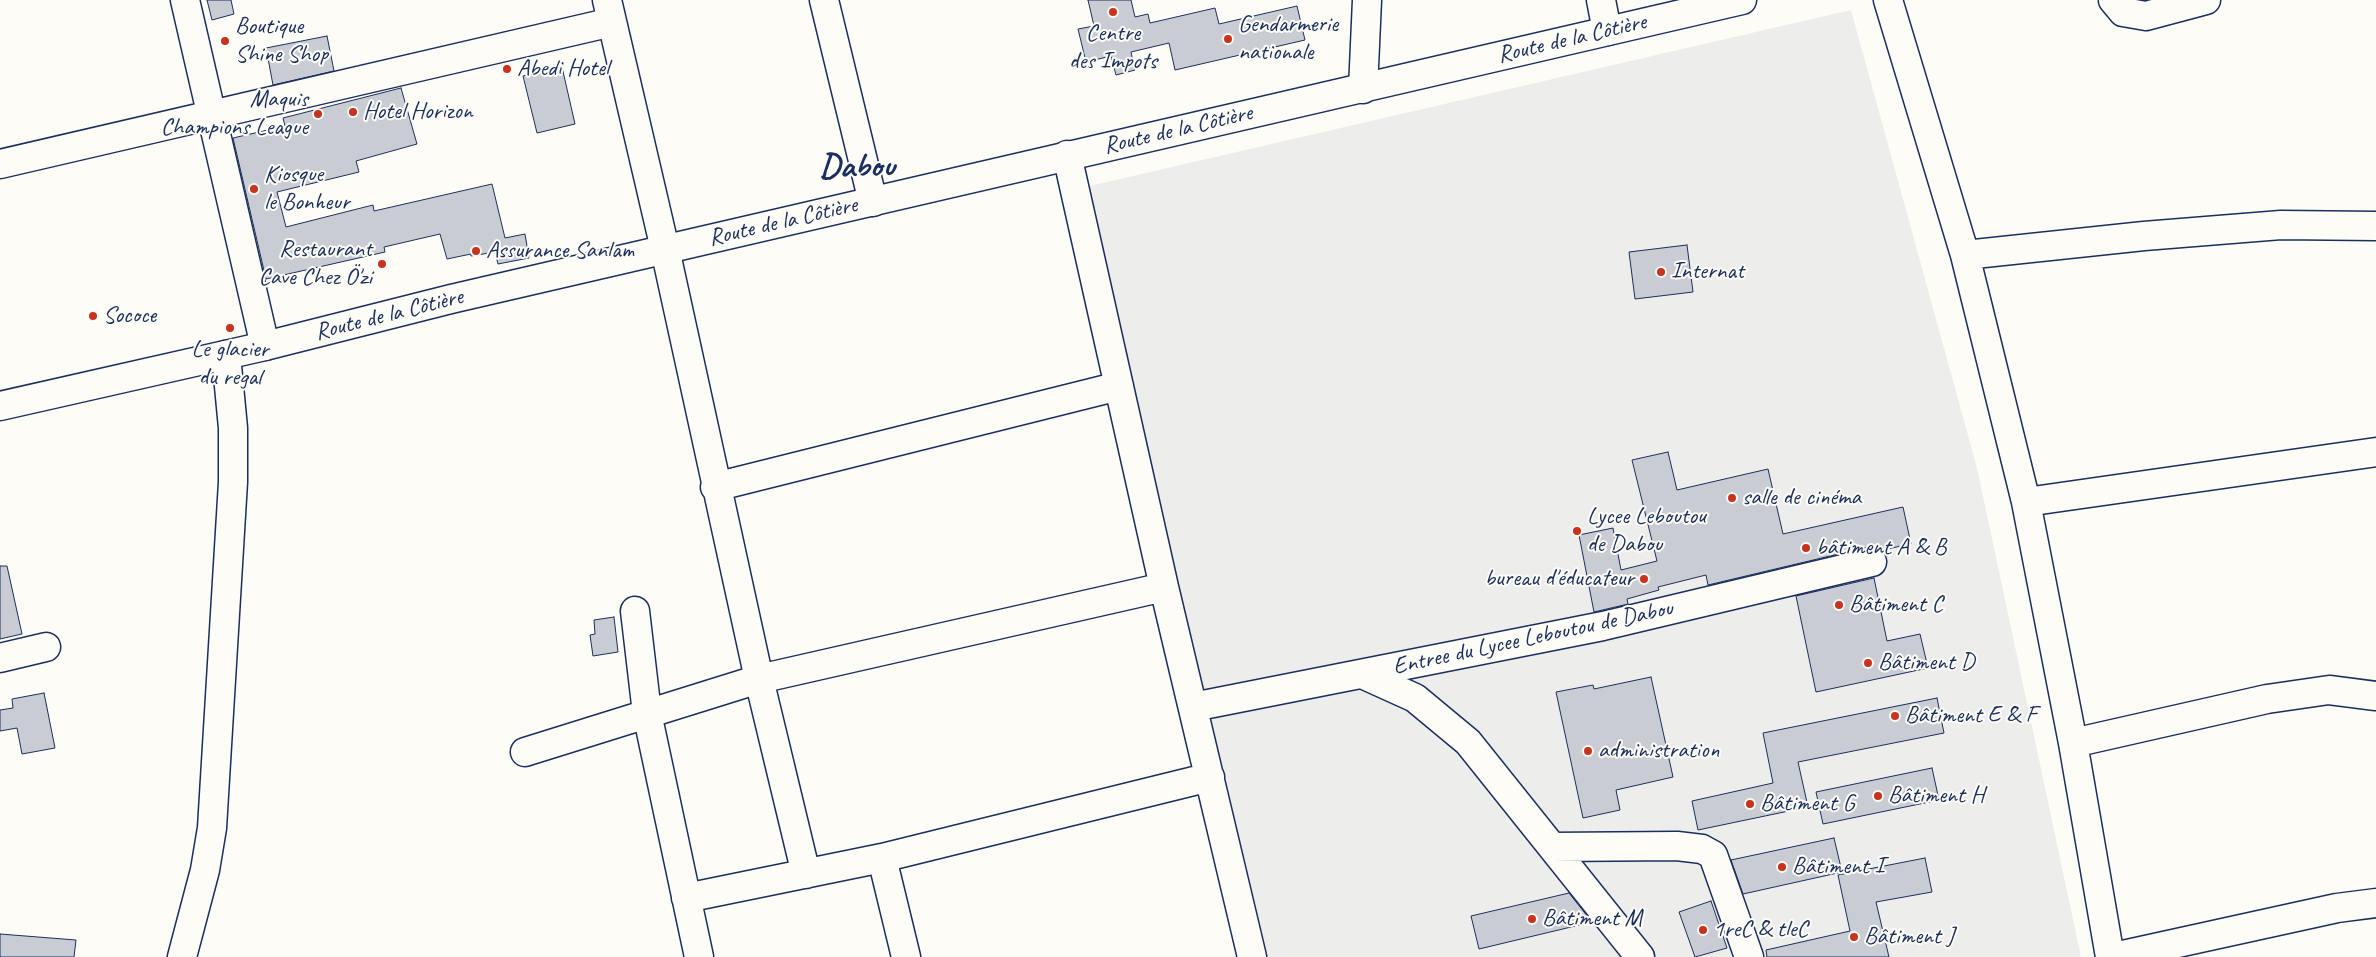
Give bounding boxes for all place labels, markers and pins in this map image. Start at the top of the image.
marker: Centre des Impots [1107,6,1119,18]
place label: Gendarmerie nationale [1238,11,1338,67]
place label: Boutique Shine Shop [235,13,328,69]
place label: Centre des Impots [1069,20,1157,76]
marker: Gendarmerie nationale [1222,33,1234,45]
marker: Boutique Shine Shop [219,35,231,47]
place label: Abedi Hotel [517,55,609,83]
marker: Abedi Hotel [501,63,513,75]
place label: Maquis Champions League [161,86,308,142]
place label: Hotel Horizon [363,98,473,126]
marker: Hotel Horizon [347,106,359,118]
marker: Maquis Champions League [312,108,324,120]
place label: Kiosque le Bonheur [264,161,350,217]
marker: Kiosque le Bonheur [248,183,260,195]
place label: Restaurant Cave Chez Ö'zi [258,236,372,292]
place label: Assurance Sanlam [486,237,634,265]
marker: Assurance Sanlam [470,245,482,257]
marker: Restaurant Cave Chez Ö'zi [376,258,388,270]
place label: Internat [1671,258,1744,286]
marker: Internat [1655,266,1667,278]
place label: Sococe [103,302,156,330]
marker: Sococe [87,310,99,322]
marker: Le glacier du regal [224,322,236,334]
place label: Le glacier du regal [192,336,268,392]
place label: salle de cinéma [1742,484,1861,512]
marker: salle de cinéma [1726,492,1738,504]
place label: Lycee Leboutou de Dabou [1587,503,1706,559]
marker: Lycee Leboutou de Dabou [1571,525,1583,537]
place label: bâtiment A & B [1816,534,1946,562]
marker: bâtiment A & B [1800,542,1812,554]
place label: bureau d'éducateur [1485,565,1634,593]
marker: bureau d'éducateur [1638,573,1650,585]
place label: Bâtiment C [1849,591,1943,619]
marker: Bâtiment C [1833,599,1845,611]
place label: Bâtiment D [1878,649,1974,677]
marker: Bâtiment D [1862,657,1874,669]
place label: Bâtiment E & F [1905,702,2036,730]
marker: Bâtiment E & F [1889,710,1901,722]
place label: administration [1598,737,1719,765]
marker: administration [1582,745,1594,757]
place label: Bâtiment H [1888,782,1984,810]
place label: Bâtiment G [1760,790,1854,818]
marker: Bâtiment H [1872,790,1884,802]
marker: Bâtiment G [1744,798,1756,810]
place label: Bâtiment I [1792,853,1884,881]
marker: Bâtiment I [1776,861,1788,873]
place label: Bâtiment M [1542,905,1642,933]
marker: Bâtiment M [1526,913,1538,925]
place label: 1reC & tleC [1713,916,1808,944]
place label: Bâtiment J [1864,923,1954,951]
marker: 1reC & tleC [1697,924,1709,936]
marker: Bâtiment J [1848,931,1860,943]

